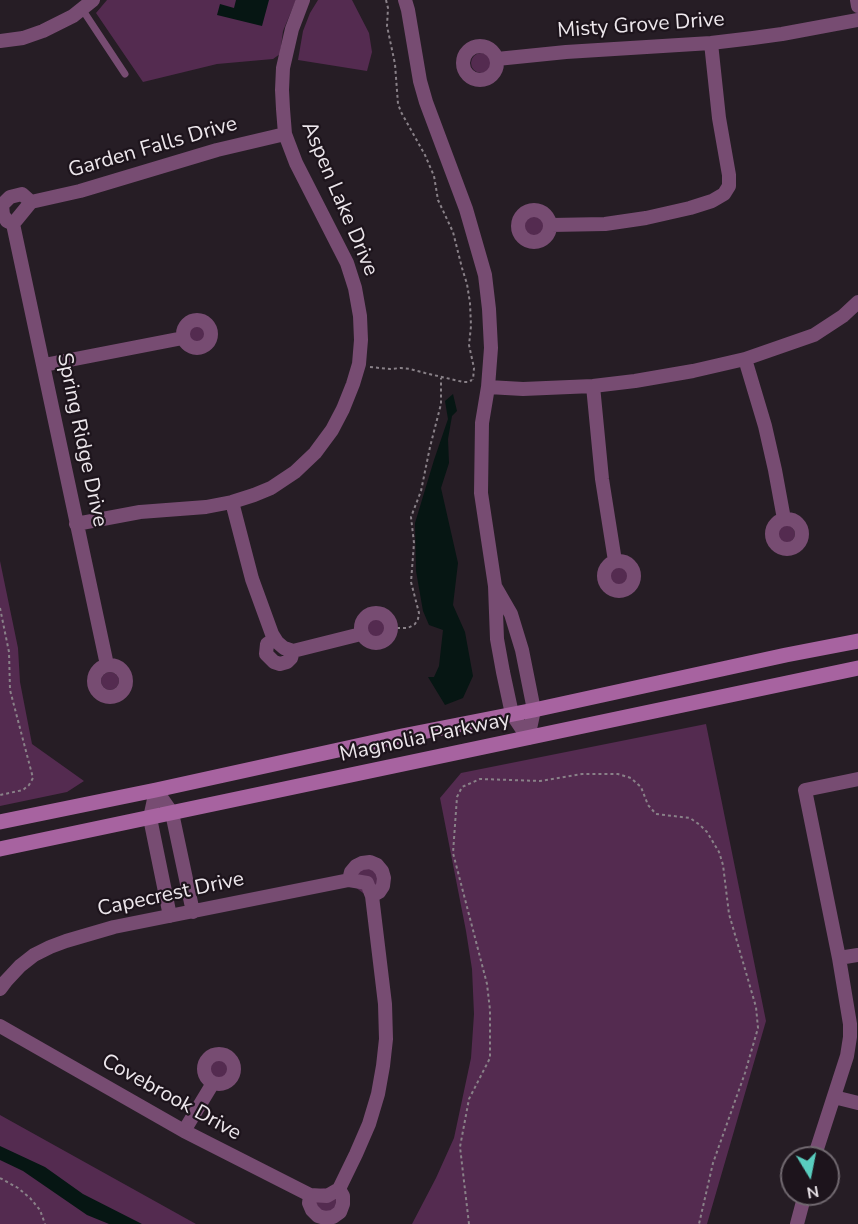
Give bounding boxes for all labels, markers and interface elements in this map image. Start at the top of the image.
street label: Misty Grove Drive [556,8,726,44]
street label: Garden Falls Drive [66,112,240,184]
street label: Aspen Lake Drive [295,118,383,280]
street label: Spring Ridge Drive [50,351,112,529]
street label: Magnolia Parkway [338,708,512,768]
street label: Capecrest Drive [95,867,247,923]
street label: Covebrook Drive [97,1049,245,1147]
north arrow [780,1146,840,1206]
text: N [805,1180,821,1204]

